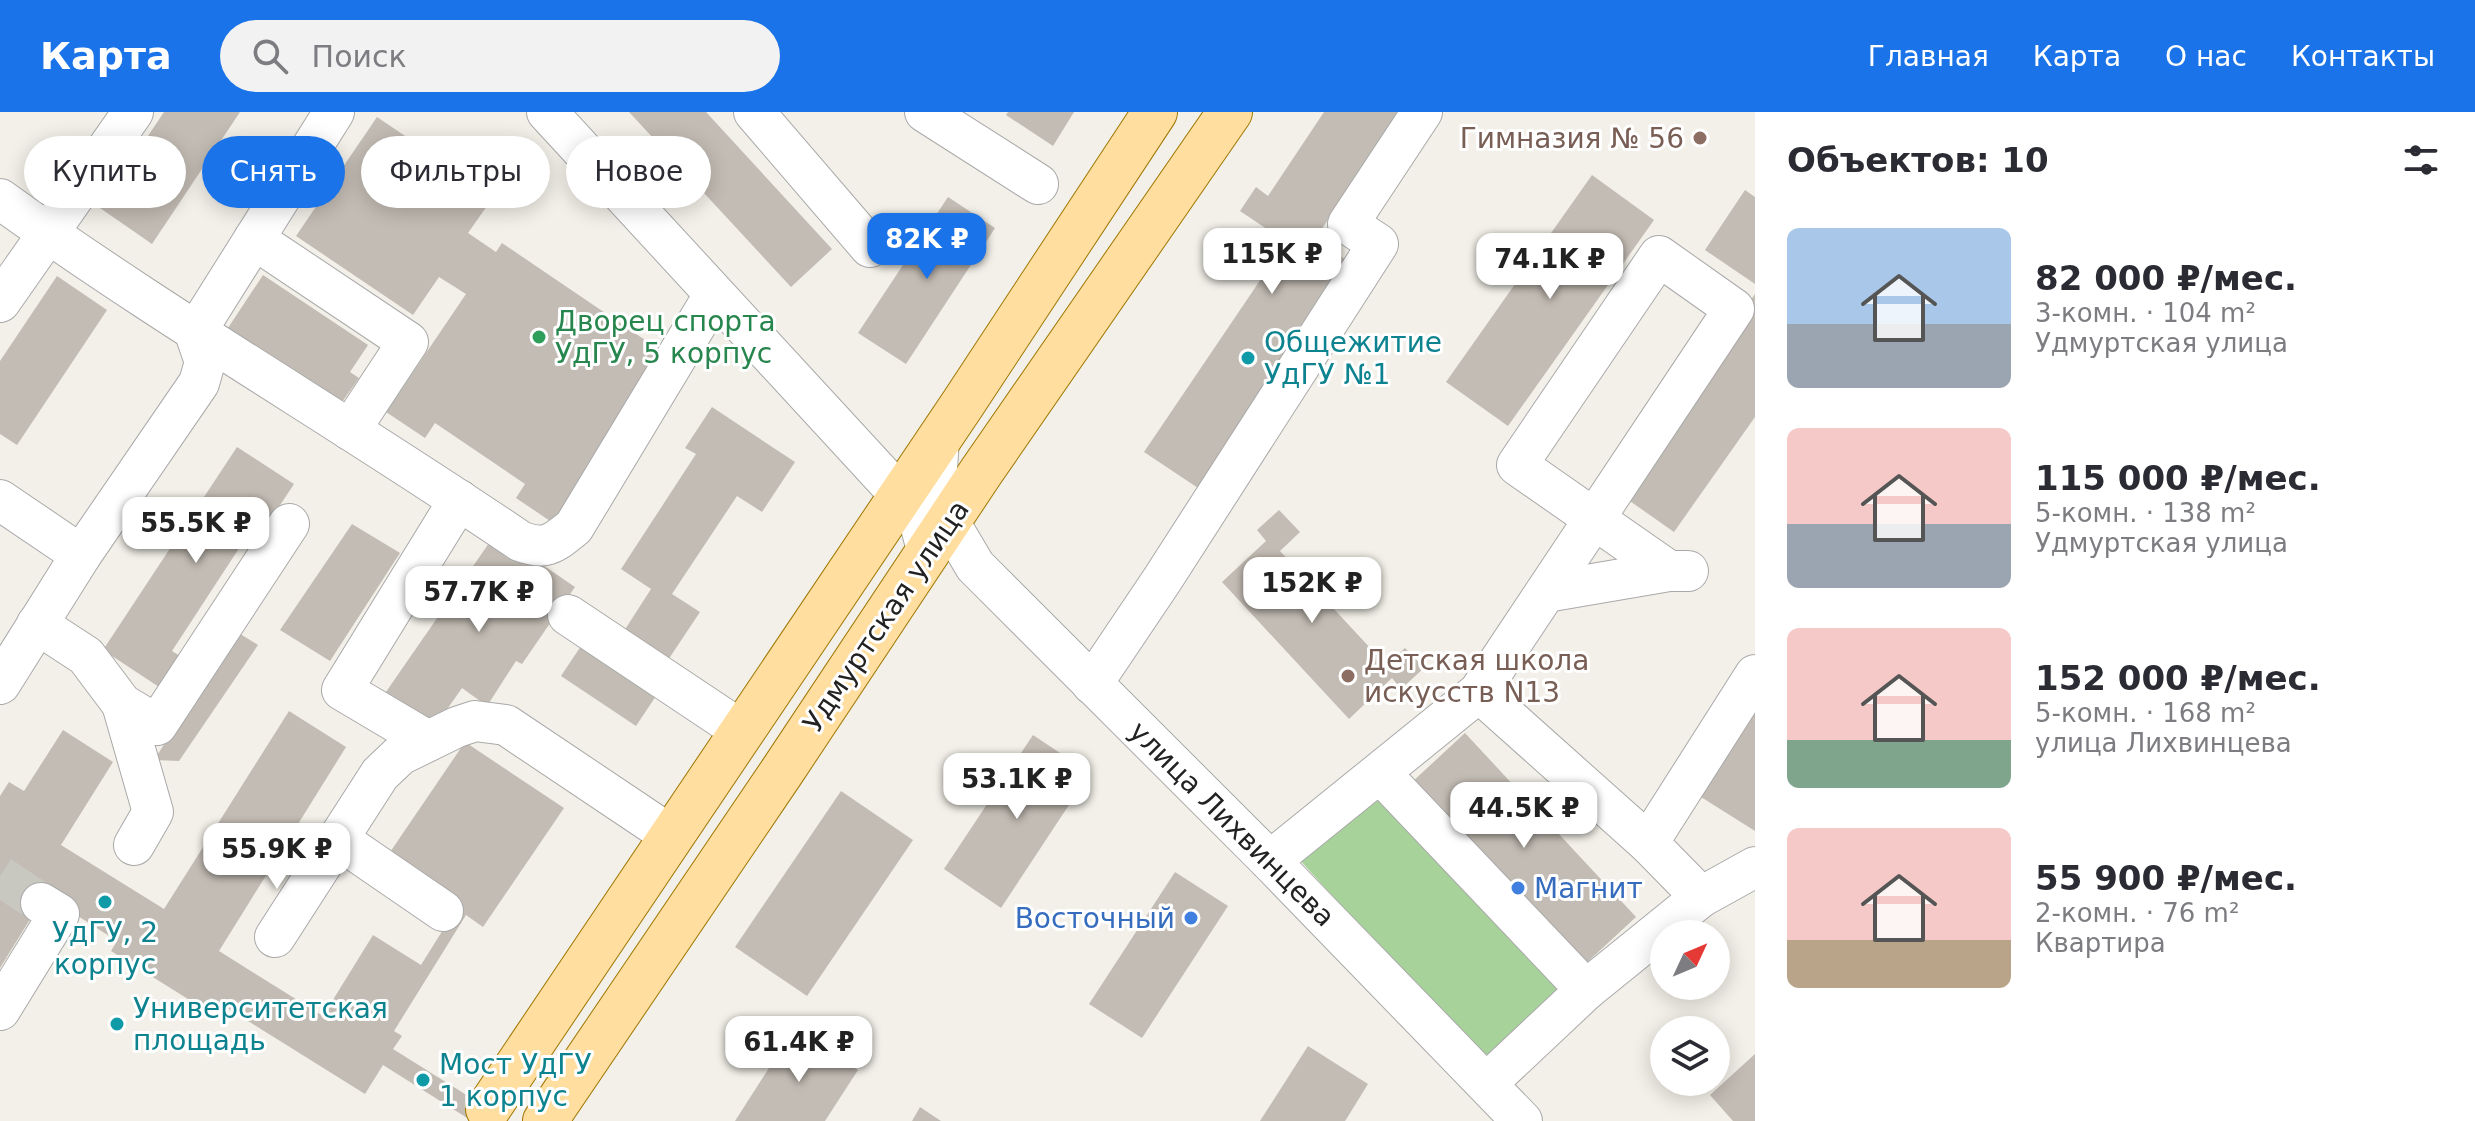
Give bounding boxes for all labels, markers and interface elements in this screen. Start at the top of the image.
search box [220,20,780,92]
text: Карта [40,34,172,78]
icon: search [248,34,292,78]
text: Поиск [312,39,407,74]
text: Главная [1868,40,1989,73]
text: Карта [2033,40,2121,73]
text: О нас [2165,40,2247,73]
text: Контакты [2291,40,2435,73]
place label: Гимназия № 56 [1460,122,1684,155]
marker: Гимназия № 56 [1691,129,1709,147]
chip: Купить [24,136,186,208]
chip: Снять [202,136,345,208]
chip: Фильтры [361,136,550,208]
chip: Новое [566,136,711,208]
icon: filters [2399,138,2443,182]
text: Объектов: 10 [1787,140,2049,180]
pin: 82K ₽ [871,213,983,281]
text: 82K ₽ [885,224,969,254]
pin: 115K ₽ [1207,228,1337,296]
pin: 74.1K ₽ [1476,233,1624,301]
text: 115K ₽ [1221,239,1323,269]
text: 74.1K ₽ [1494,244,1606,274]
text: 82 000 ₽/мес. [2035,258,2297,298]
icon: home [1851,260,1947,356]
text: 3-комн. · 104 m² [2035,298,2256,328]
place label: Дворец спорта УдГУ, 5 корпус [555,305,776,370]
place label: Общежитие УдГУ №1 [1264,326,1442,391]
marker: Дворец спорта УдГУ, 5 корпус [530,328,548,346]
text: Удмуртская улица [2035,328,2288,358]
marker: Общежитие УдГУ №1 [1239,349,1257,367]
text: 115 000 ₽/мес. [2035,458,2321,498]
icon: home [1851,460,1947,556]
street label: Удмуртская улица [796,494,976,738]
pin: 55.5K ₽ [122,497,270,565]
text: 5-комн. · 138 m² [2035,498,2256,528]
text: 55.5K ₽ [140,508,252,538]
text: Удмуртская улица [2035,528,2288,558]
pin: 152K ₽ [1247,557,1377,625]
pin: 57.7K ₽ [405,566,553,634]
text: 152K ₽ [1261,568,1363,598]
text: 57.7K ₽ [423,577,535,607]
place label: Детская школа искусств N13 [1364,644,1589,709]
text: 152 000 ₽/мес. [2035,658,2321,698]
icon: home [1851,660,1947,756]
marker: Детская школа искусств N13 [1339,667,1357,685]
text: 5-комн. · 168 m² [2035,698,2256,728]
street label: улица Лихвинцева [1123,715,1341,933]
text: улица Лихвинцева [2035,728,2292,758]
pin: 53.1K ₽ [943,753,1091,821]
text: 53.1K ₽ [961,764,1073,794]
pin: 44.5K ₽ [1450,782,1598,850]
text: 44.5K ₽ [1468,793,1580,823]
pin: 55.9K ₽ [203,823,351,891]
text: 55.9K ₽ [221,834,333,864]
text: 55 900 ₽/мес. [2035,858,2297,898]
icon: home [1851,860,1947,956]
place label: Магнит [1534,872,1643,905]
marker: Магнит [1509,879,1527,897]
marker: УдГУ, 2 корпус [96,893,114,911]
text: 2-комн. · 76 m² [2035,898,2239,928]
place label: Восточный [1015,902,1175,935]
marker: Восточный [1182,909,1200,927]
place label: УдГУ, 2 корпус [52,916,158,981]
north arrow [1650,920,1730,1000]
map controls [1650,920,1730,1096]
text: Квартира [2035,928,2166,958]
place label: Университетская площадь [133,992,388,1057]
marker: Университетская площадь [108,1015,126,1033]
pin: 61.4K ₽ [725,1016,873,1084]
button: layers [1650,1016,1730,1096]
text: 61.4K ₽ [743,1027,855,1057]
place label: Мост УдГУ 1 корпус [439,1048,591,1113]
marker: Мост УдГУ 1 корпус [414,1071,432,1089]

